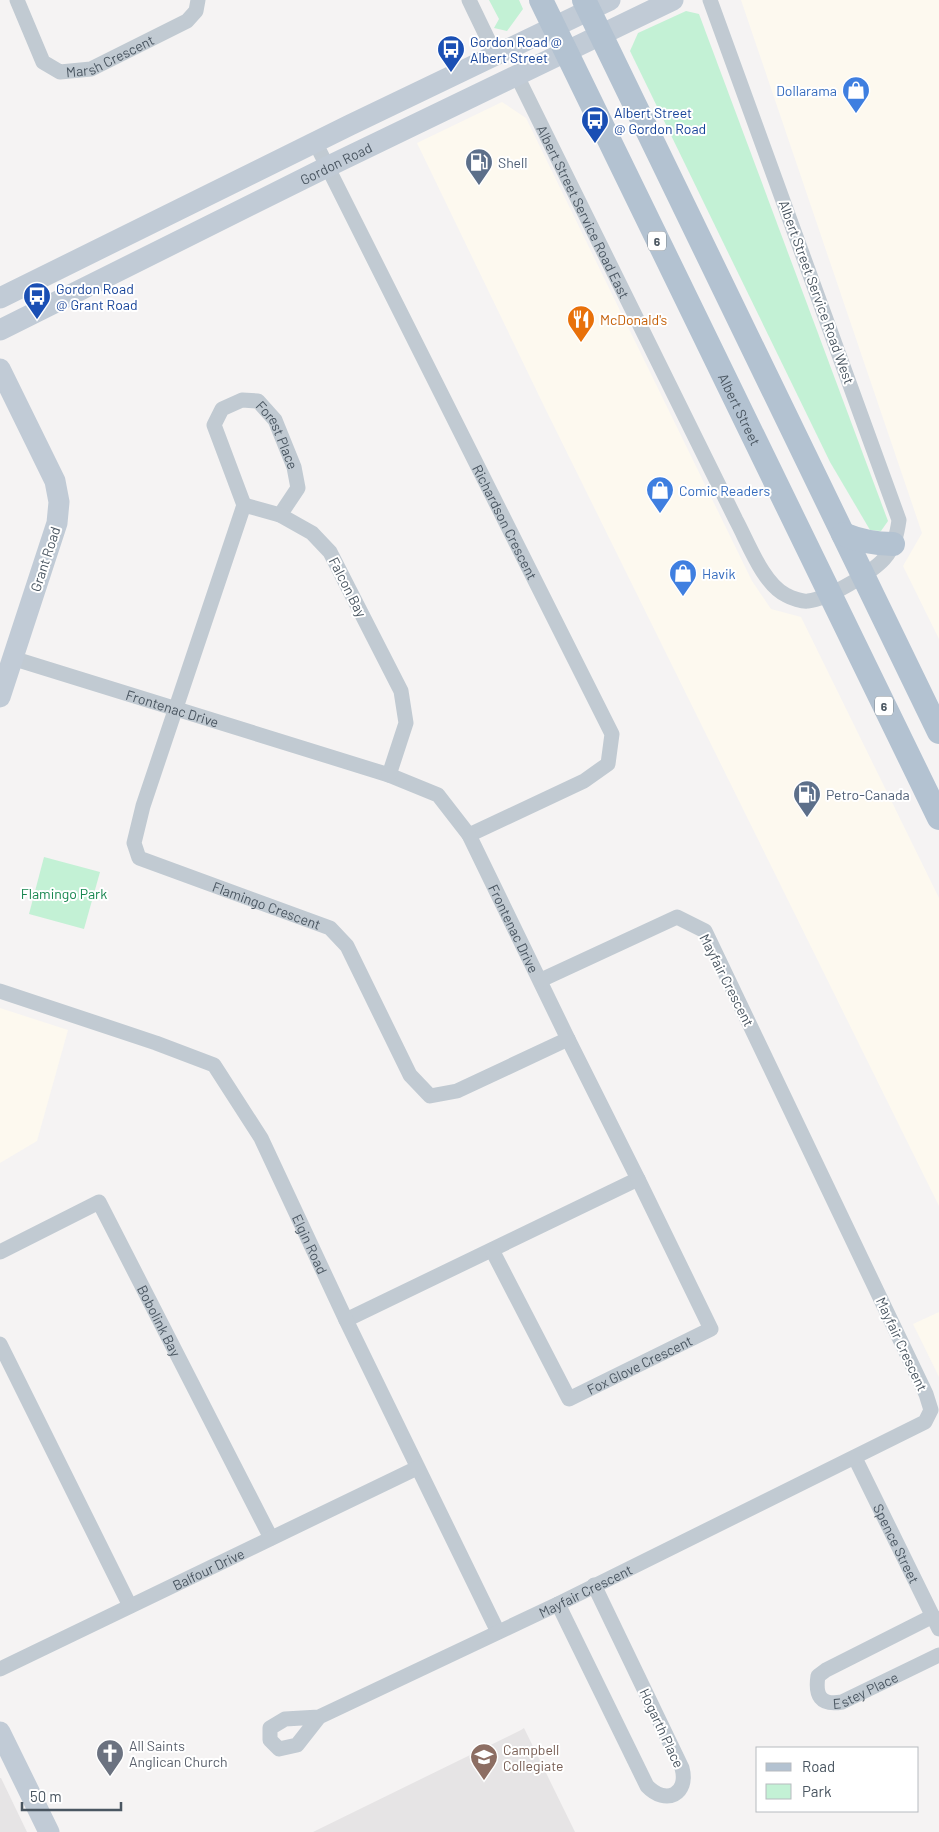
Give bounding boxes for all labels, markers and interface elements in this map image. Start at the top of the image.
street label: Marsh Crescent [65,31,157,80]
place label: Gordon Road @ Albert Street [470,33,562,66]
bus stop icon: Gordon Road @ Albert Street [436,34,466,73]
shop icon: Dollarama [841,75,871,114]
place label: Dollarama [776,82,837,99]
place label: Albert Street @ Gordon Road [614,104,706,137]
bus stop icon: Albert Street @ Gordon Road [580,105,610,144]
street label: Albert Street Service Road East [534,122,634,301]
street label: Gordon Road [297,138,374,188]
fuel station icon: Shell [464,147,494,186]
place label: Shell [498,154,528,171]
street label: Albert Street Service Road West [776,198,858,386]
road number: 6 [648,232,666,250]
place label: Gordon Road @ Grant Road [56,280,138,313]
bus stop icon: Gordon Road @ Grant Road [22,281,52,320]
restaurant icon: McDonald's [566,304,596,343]
place label: McDonald's [600,311,668,328]
street label: Albert Street [715,370,765,448]
street label: Forest Place [253,397,302,471]
street label: Richardson Crescent [470,462,542,582]
shop icon: Comic Readers [645,475,675,514]
place label: Comic Readers [679,482,771,499]
street label: Grant Road [27,524,63,594]
street label: Falcon Bay [326,554,371,620]
shop icon: Havik [668,558,698,597]
place label: Havik [702,565,735,582]
street label: Frontenac Drive [124,685,221,730]
road number: 6 [875,696,893,716]
fuel station icon: Petro-Canada [792,779,822,818]
place label: Petro-Canada [826,786,910,803]
street label: Flamingo Crescent [210,877,323,932]
street label: Frontenac Drive [486,881,543,975]
park label: Flamingo Park [21,885,107,902]
street label: Mayfair Crescent [696,931,758,1029]
street label: Elgin Road [289,1211,332,1276]
street label: Bobolink Bay [134,1282,185,1360]
street label: Mayfair Crescent [873,1294,931,1394]
street label: Fox Glove Crescent [584,1331,695,1397]
street label: Spence Street [870,1501,924,1586]
street label: Balfour Drive [169,1544,247,1593]
street label: Mayfair Crescent [536,1560,635,1621]
street label: Estey Place [832,1668,901,1712]
street label: Hogarth Place [636,1686,688,1770]
place label: All Saints Anglican Church [129,1737,228,1770]
church icon: All Saints Anglican Church [95,1738,125,1777]
place label: Campbell Collegiate [503,1741,564,1774]
school or university icon: Campbell Collegiate [469,1742,499,1781]
legend [756,1747,919,1812]
text: Road [802,1757,835,1775]
scale bar [22,1780,121,1812]
text: Park [802,1782,832,1800]
text: 50 m [30,1787,62,1805]

